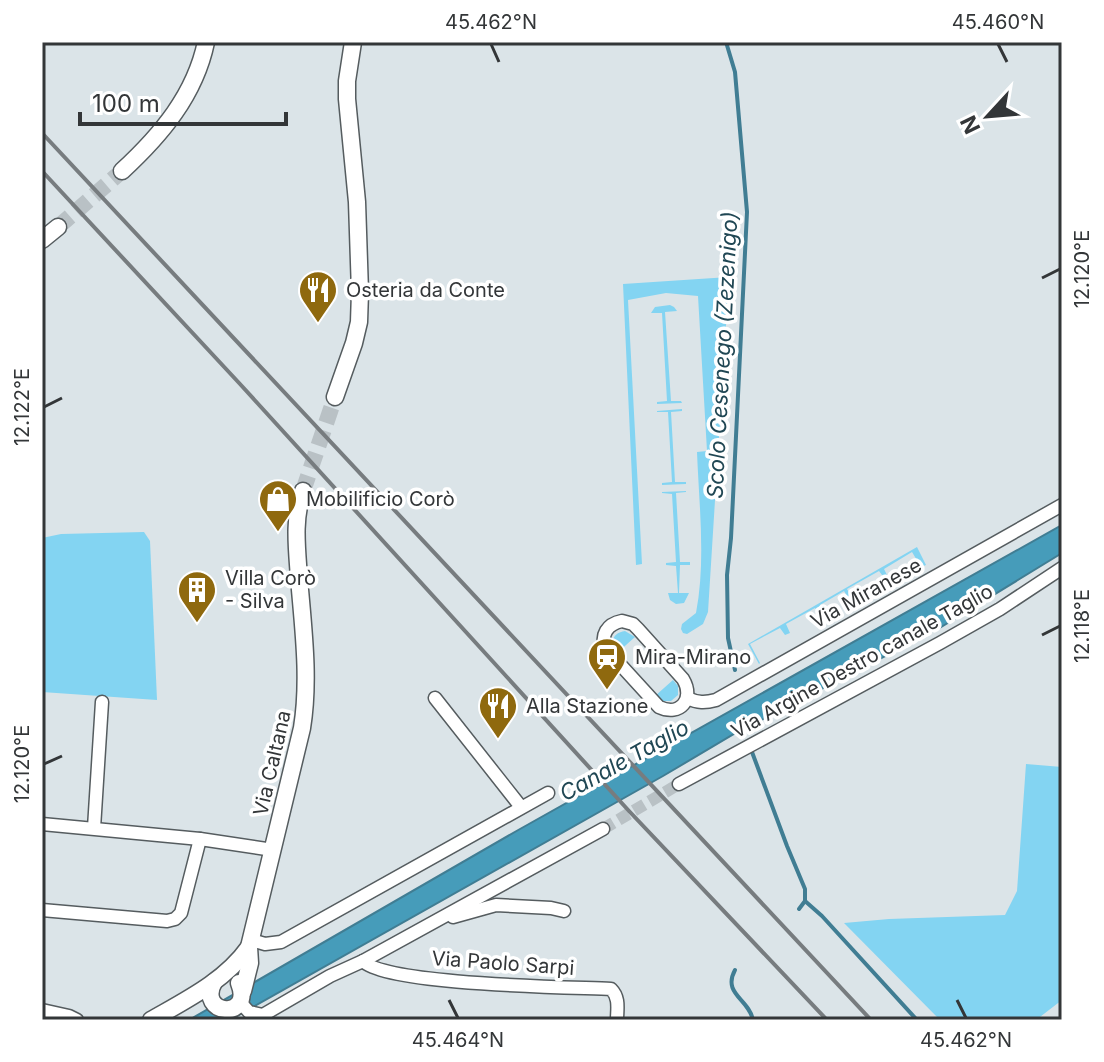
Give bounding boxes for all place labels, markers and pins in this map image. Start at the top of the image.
restaurant icon: Osteria da Conte [297,269,339,324]
place label: Osteria da Conte [346,278,505,302]
shop icon: Mobilificio Corò [257,478,299,533]
place label: Mobilificio Corò [306,487,455,511]
place label: Villa Corò - Silva [225,566,316,613]
building icon: Villa Corò - Silva [176,569,218,624]
station icon: Mira-Mirano [586,636,628,691]
place label: Mira-Mirano [635,645,751,669]
restaurant icon: Alla Stazione [477,685,519,740]
place label: Alla Stazione [526,694,648,718]

